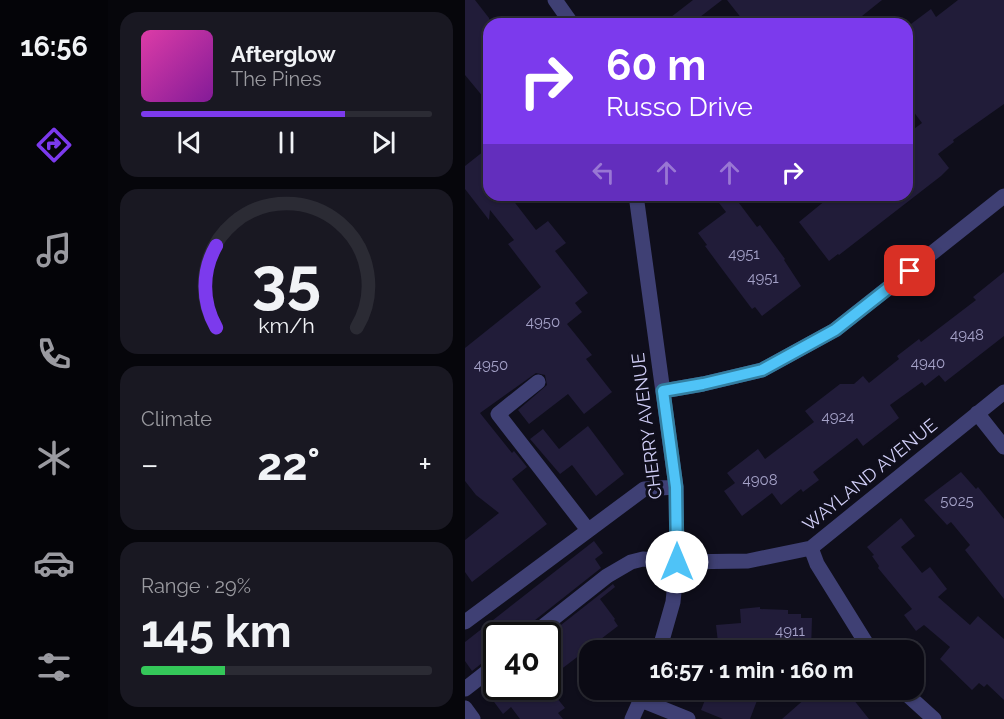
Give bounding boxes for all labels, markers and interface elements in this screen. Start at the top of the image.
text: 16:56 [20,31,88,62]
text: Afterglow [231,41,336,67]
text: 60 m [606,41,706,90]
icon: right [507,42,585,120]
text: The Pines [231,67,322,91]
text: Russo Drive [606,91,753,122]
icon: directions [33,124,75,166]
icon: previous [173,126,206,159]
icon: pause [270,126,303,159]
icon: next [367,126,400,159]
icon: left [587,156,620,189]
icon: ahead [650,156,683,189]
icon: ahead [713,156,746,189]
icon: right [776,156,809,189]
icon: music [33,229,75,271]
text: 35 [252,243,321,317]
house number: 4951 [728,245,760,263]
pin [884,245,935,296]
icon: arrive [893,254,926,287]
house number: 4951 [747,269,779,287]
house number: 4950 [526,313,560,331]
text: km/h [258,314,315,339]
house number: 4948 [950,326,984,344]
icon: phone [33,333,75,375]
street label: CHERRY AVENUE [627,352,666,501]
house number: 4940 [911,354,945,372]
house number: 4950 [474,356,508,374]
text: Climate [141,407,212,431]
house number: 4924 [822,408,855,426]
street label: WAYLAND AVENUE [798,414,941,535]
icon: climate [33,437,75,479]
text: 22° [257,438,320,491]
text: − [141,445,159,484]
text: + [418,445,432,484]
house number: 4908 [742,471,778,489]
house number: 5025 [940,492,974,510]
position arrow [645,530,709,594]
icon: car [33,542,75,584]
text: Range · 29% [141,574,251,598]
text: 145 km [141,605,292,658]
speed limit sign: 40 [483,622,561,700]
house number: 4911 [775,622,805,640]
icon: filters [33,646,75,688]
text: 16:57 · 1 min · 160 m [649,657,854,683]

